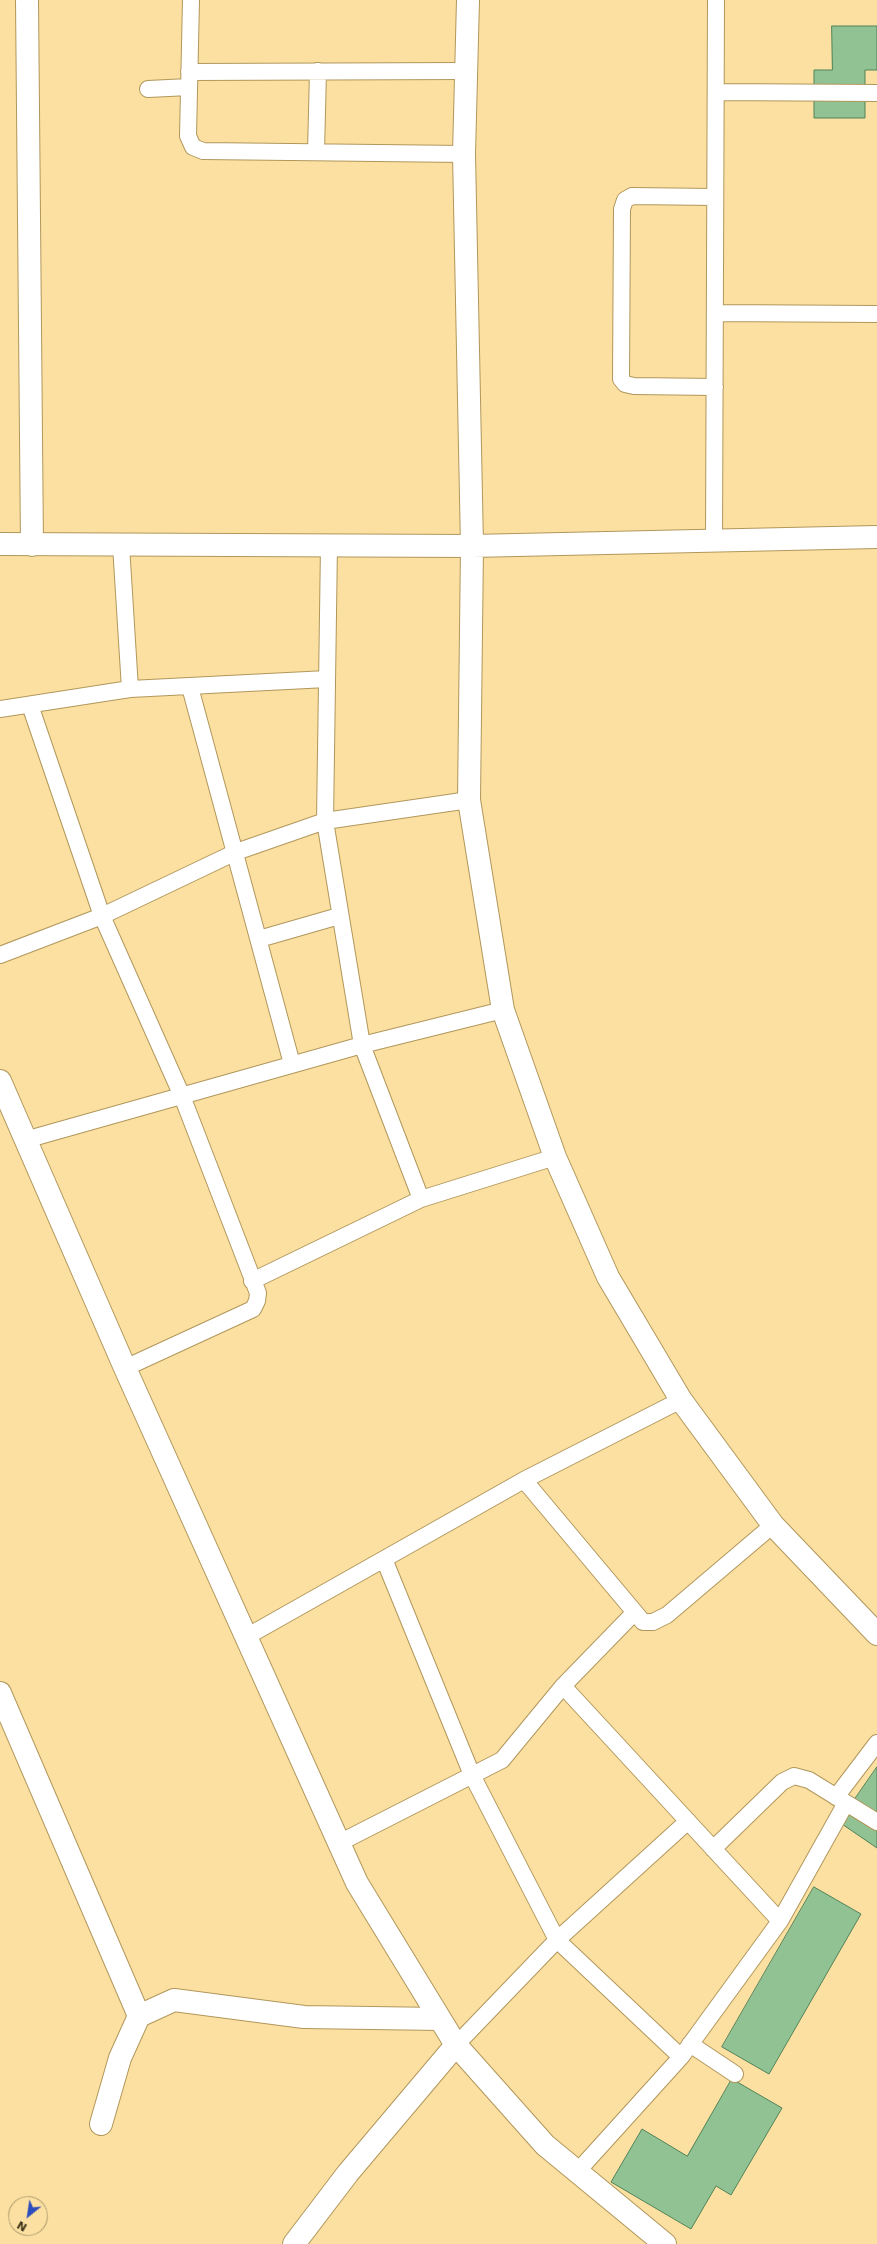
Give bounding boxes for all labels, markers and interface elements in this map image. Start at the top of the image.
north arrow [8,2196,48,2236]
text: N [15,2218,29,2234]

